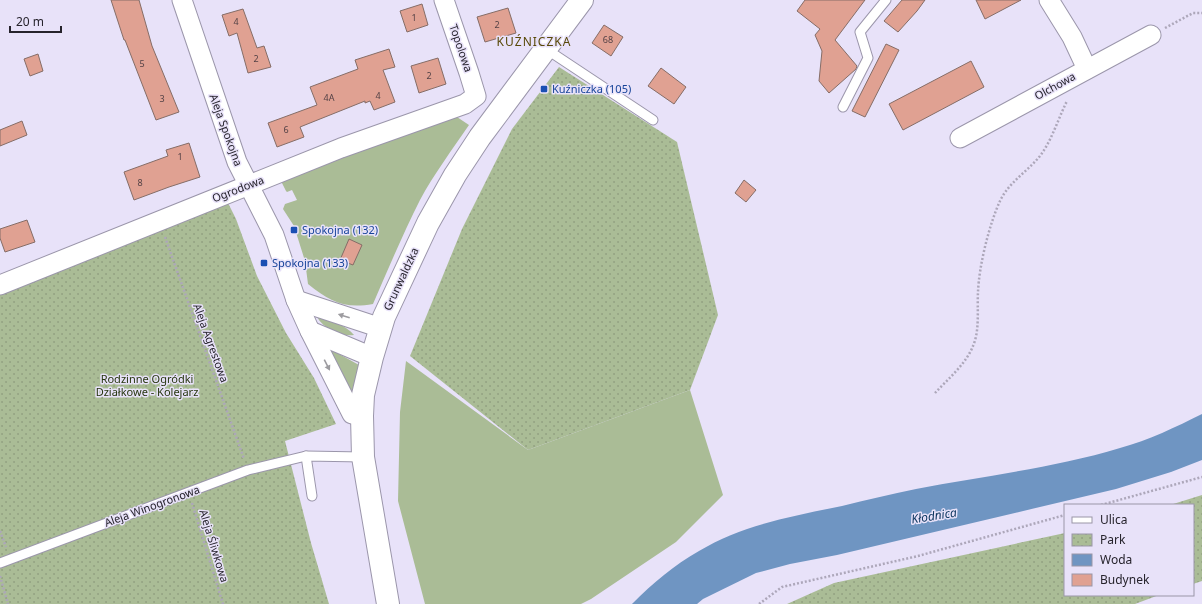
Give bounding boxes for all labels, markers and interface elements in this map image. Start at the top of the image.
scale bar [10,8,61,34]
house number: 1 [411,11,417,24]
text: 20 m [16,13,44,30]
house number: 4 [233,15,239,28]
house number: 2 [494,18,500,31]
street label: Topolowa [446,22,477,74]
district label: KUŹNICZKA [497,33,571,50]
house number: 68 [603,33,613,46]
house number: 2 [253,52,259,65]
house number: 5 [139,57,145,70]
street label: Olchowa [1032,68,1078,103]
house number: 2 [426,69,432,82]
place label: Kuźniczka (105) [552,81,631,96]
marker: Kuźniczka (105) [539,84,549,94]
house number: 4 [375,89,381,102]
house number: 4A [324,91,335,104]
house number: 3 [159,92,165,105]
street label: Aleja Spokojna [206,92,246,168]
house number: 6 [283,123,289,136]
house number: 1 [177,150,183,163]
street label: Ogrodowa [210,172,266,205]
house number: 8 [137,176,143,189]
place label: Spokojna (132) [302,222,378,237]
marker: Spokojna (132) [289,225,299,235]
street label: Grunwaldzka [379,245,422,313]
place label: Spokojna (133) [272,255,348,270]
marker: Spokojna (133) [259,258,269,268]
street label: Aleja Agrestowa [190,301,233,384]
one-way arrow [337,313,349,319]
one-way arrow [324,360,331,371]
park label: Rodzinne Ogródki Działkowe - Kolejarz [96,371,198,399]
street label: Aleja Winogronowa [102,481,202,530]
water label: Kłodnica [910,503,958,527]
legend [1064,504,1194,596]
street label: Aleja Śliwkowa [196,508,233,584]
text: Ulica [1100,511,1127,528]
text: Park [1100,531,1126,548]
text: Woda [1100,551,1132,568]
text: Budynek [1100,571,1150,588]

